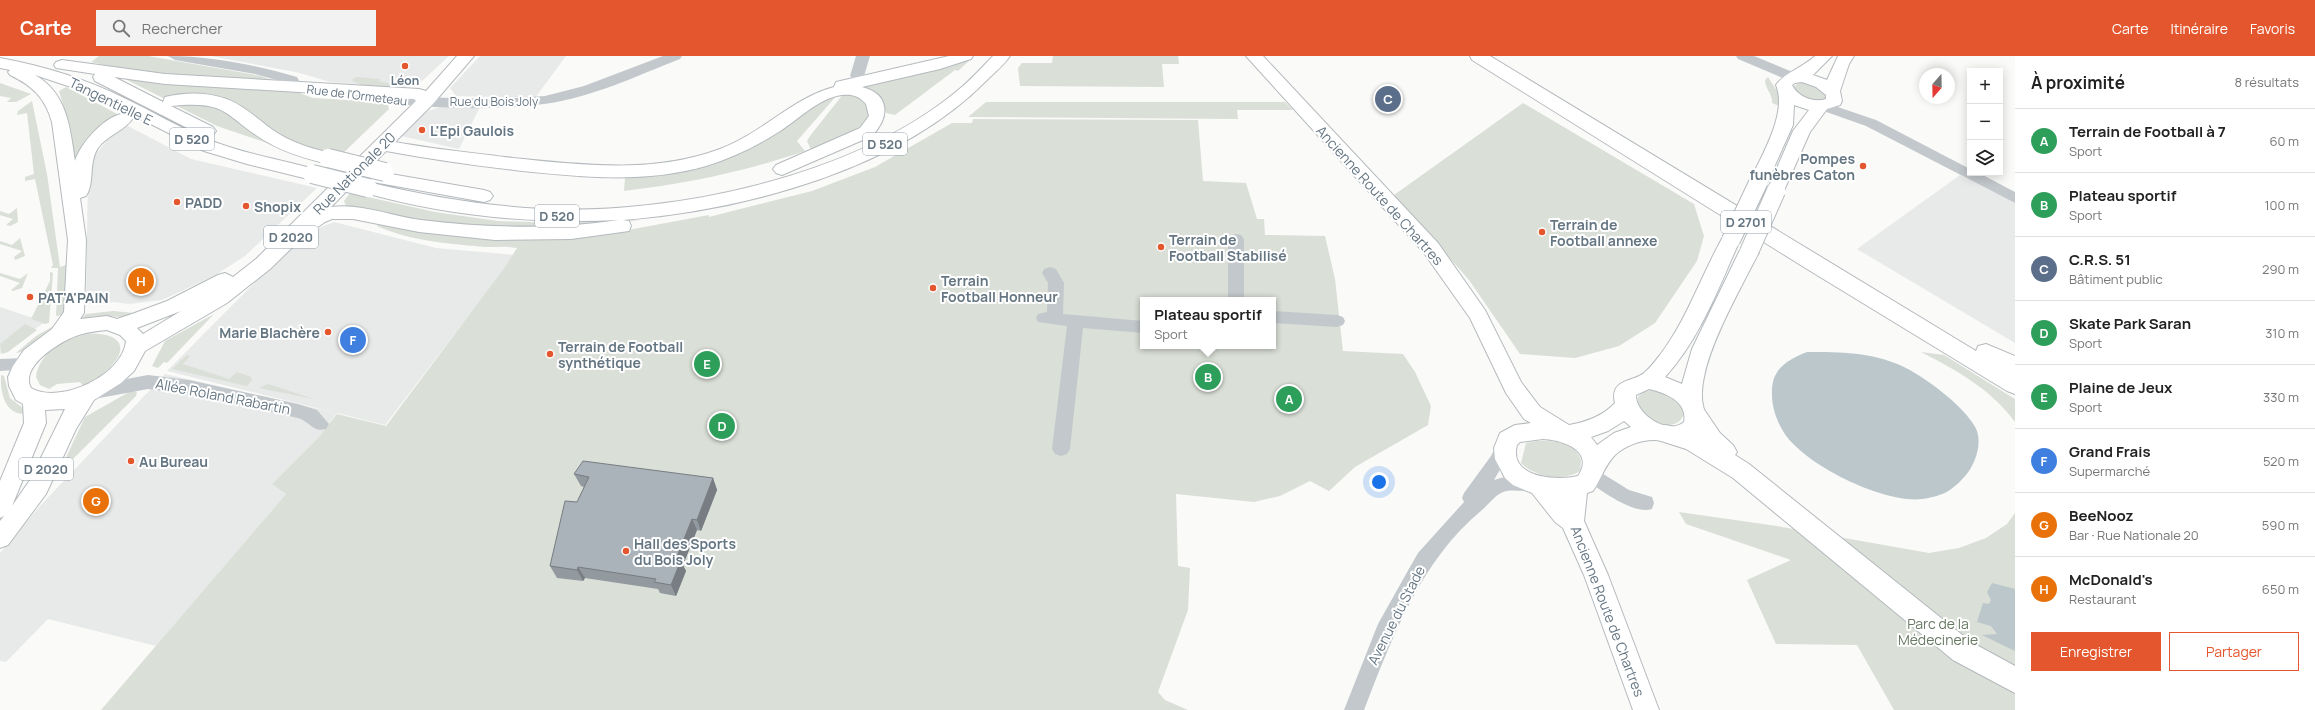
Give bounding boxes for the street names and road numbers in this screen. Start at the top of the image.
street label: Tangentielle E [66,73,156,129]
street label: Rue de l'Ormeteau [306,80,408,110]
street label: Rue du Bois Joly [450,93,539,110]
street label: Ancienne Route de Chartres [1312,121,1448,269]
road number: D 520 [170,128,214,150]
street label: Rue Nationale 20 [309,128,399,218]
road number: D 520 [863,133,907,155]
road number: D 520 [535,205,579,227]
road number: D 2701 [1721,211,1771,233]
road number: D 2020 [264,226,318,248]
street label: Allée Roland Rabartin [154,374,292,418]
road number: D 2020 [19,458,73,480]
street label: Ancienne Route de Chartres [1567,523,1649,699]
street label: Avenue du Stade [1363,562,1429,668]

